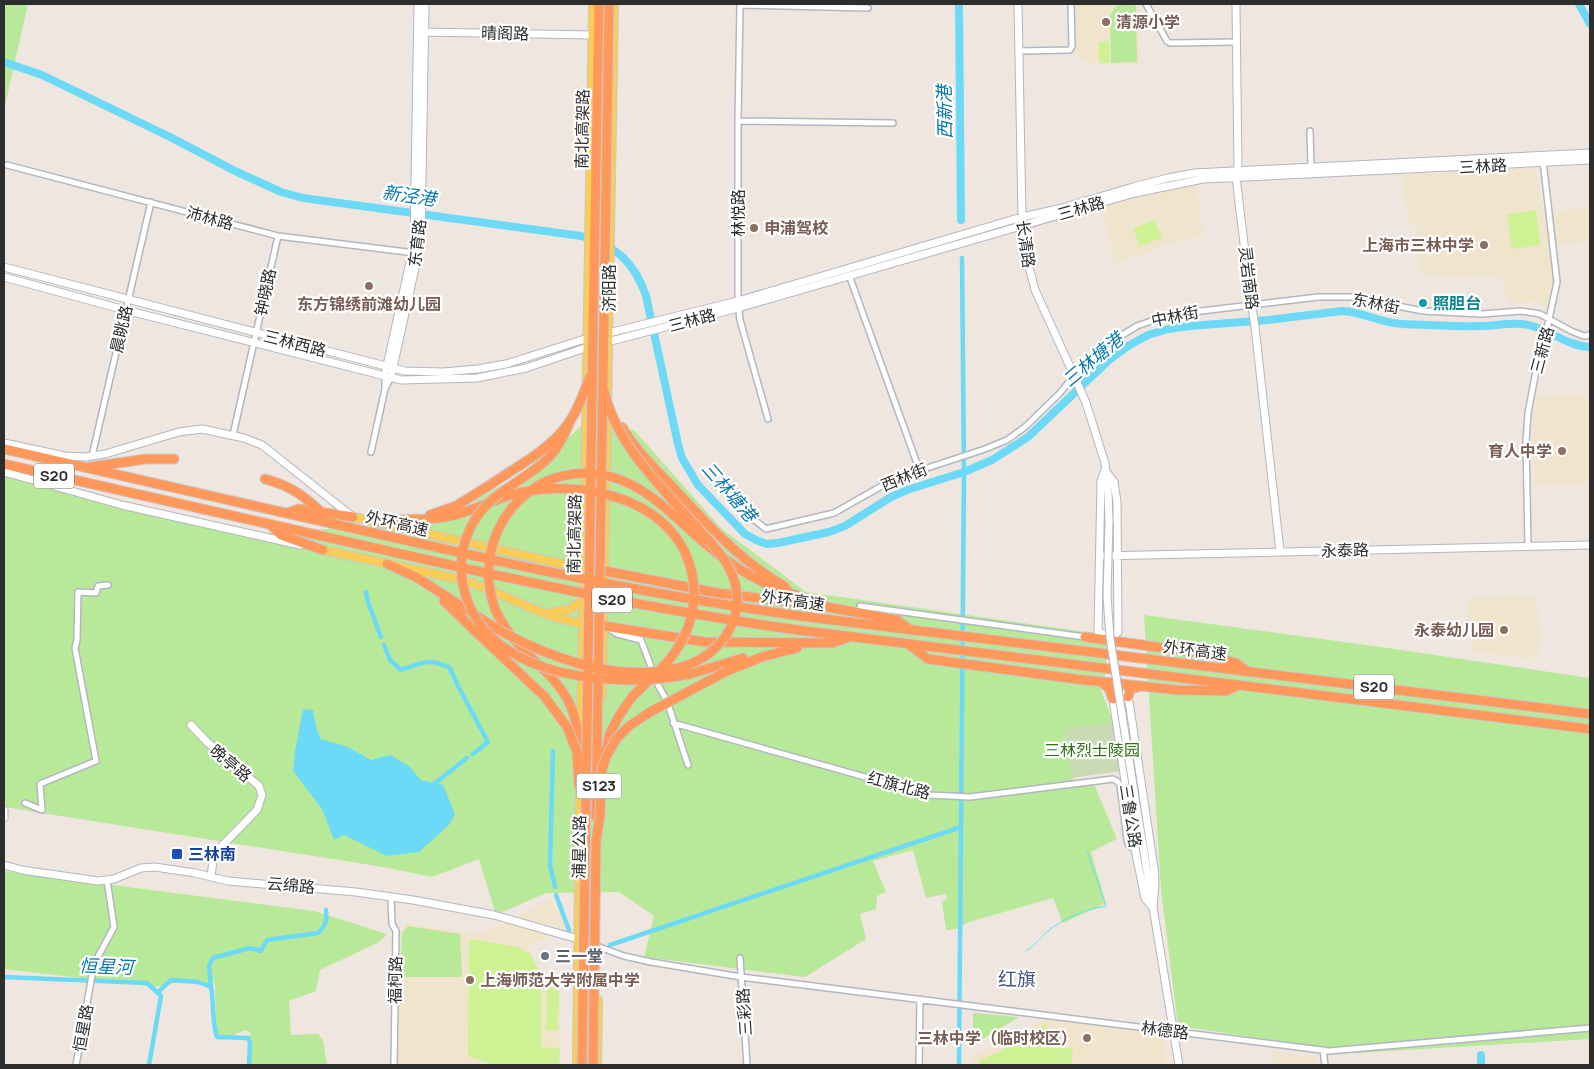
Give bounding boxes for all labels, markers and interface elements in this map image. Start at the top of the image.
place label: 清源小学 [1116,11,1180,33]
marker: 清源小学 [1100,16,1112,28]
street label: 晴阁路 [481,22,529,44]
water label: 西新港 [931,82,956,139]
street label: 南北高架路 [570,89,594,169]
street label: 三林路 [1458,154,1508,178]
water label: 新泾港 [381,179,441,211]
street label: 林悦路 [727,189,749,237]
street label: 三林路 [1055,191,1107,225]
street label: 沛林路 [184,201,236,235]
place label: 申浦驾校 [764,217,829,239]
street label: 东育路 [403,218,431,268]
street label: 长清路 [1012,219,1040,269]
marker: 申浦驾校 [748,222,760,234]
place label: 上海市三林中学 [1362,234,1474,256]
marker: 上海市三林中学 [1478,239,1490,251]
street label: 灵岩南路 [1234,245,1264,311]
street label: 济阳路 [598,264,620,312]
street label: 钟晓路 [249,266,281,318]
marker: 东方锦绣前滩幼儿园 [363,280,375,292]
street label: 东林街 [1350,288,1402,318]
place label: 照胆台 [1433,292,1481,314]
place label: 东方锦绣前滩幼儿园 [297,293,441,315]
marker: 照胆台 [1417,297,1429,309]
street label: 中林街 [1149,301,1201,331]
street label: 晨眺路 [105,303,137,355]
street label: 三林路 [666,303,718,337]
street label: 三新路 [1525,324,1559,376]
street label: 三林西路 [261,325,329,361]
water label: 三林塘港 [1057,325,1130,392]
place label: 育人中学 [1488,440,1552,462]
marker: 育人中学 [1556,445,1568,457]
water label: 三林塘港 [697,456,764,529]
street label: 西林街 [878,458,930,496]
road number: S20 [34,464,74,488]
street label: 南北高架路 [562,494,586,574]
street label: 外环高速 [363,505,431,541]
street label: 永泰路 [1321,539,1369,561]
street label: 外环高速 [760,585,826,615]
road number: S20 [592,588,632,612]
place label: 永泰幼儿园 [1414,619,1494,641]
marker: 永泰幼儿园 [1498,624,1510,636]
street label: 外环高速 [1162,635,1228,665]
road number: S20 [1354,674,1394,700]
street label: 晚亭路 [206,739,256,787]
park label: 三林烈士陵园 [1044,739,1140,761]
street label: 红旗北路 [865,766,933,804]
road number: S123 [576,774,622,798]
street label: 三鲁公路 [1115,783,1147,849]
street label: 浦星公路 [567,815,591,879]
place label: 三林南 [188,843,236,865]
marker: 三林南 [170,847,184,861]
street label: 云绵路 [266,872,316,898]
place label: 三一堂 [555,945,603,967]
marker: 三一堂 [539,950,551,962]
water label: 恒星河 [79,953,136,979]
street label: 福柯路 [384,956,406,1004]
district label: 红旗 [998,966,1036,992]
place label: 上海师范大学附属中学 [480,969,640,991]
marker: 上海师范大学附属中学 [464,974,476,986]
street label: 三彩路 [731,987,757,1037]
street label: 恒星路 [68,1002,98,1054]
street label: 林德路 [1140,1016,1190,1044]
place label: 三林中学（临时校区） [917,1027,1077,1049]
marker: 三林中学（临时校区） [1081,1032,1093,1044]

